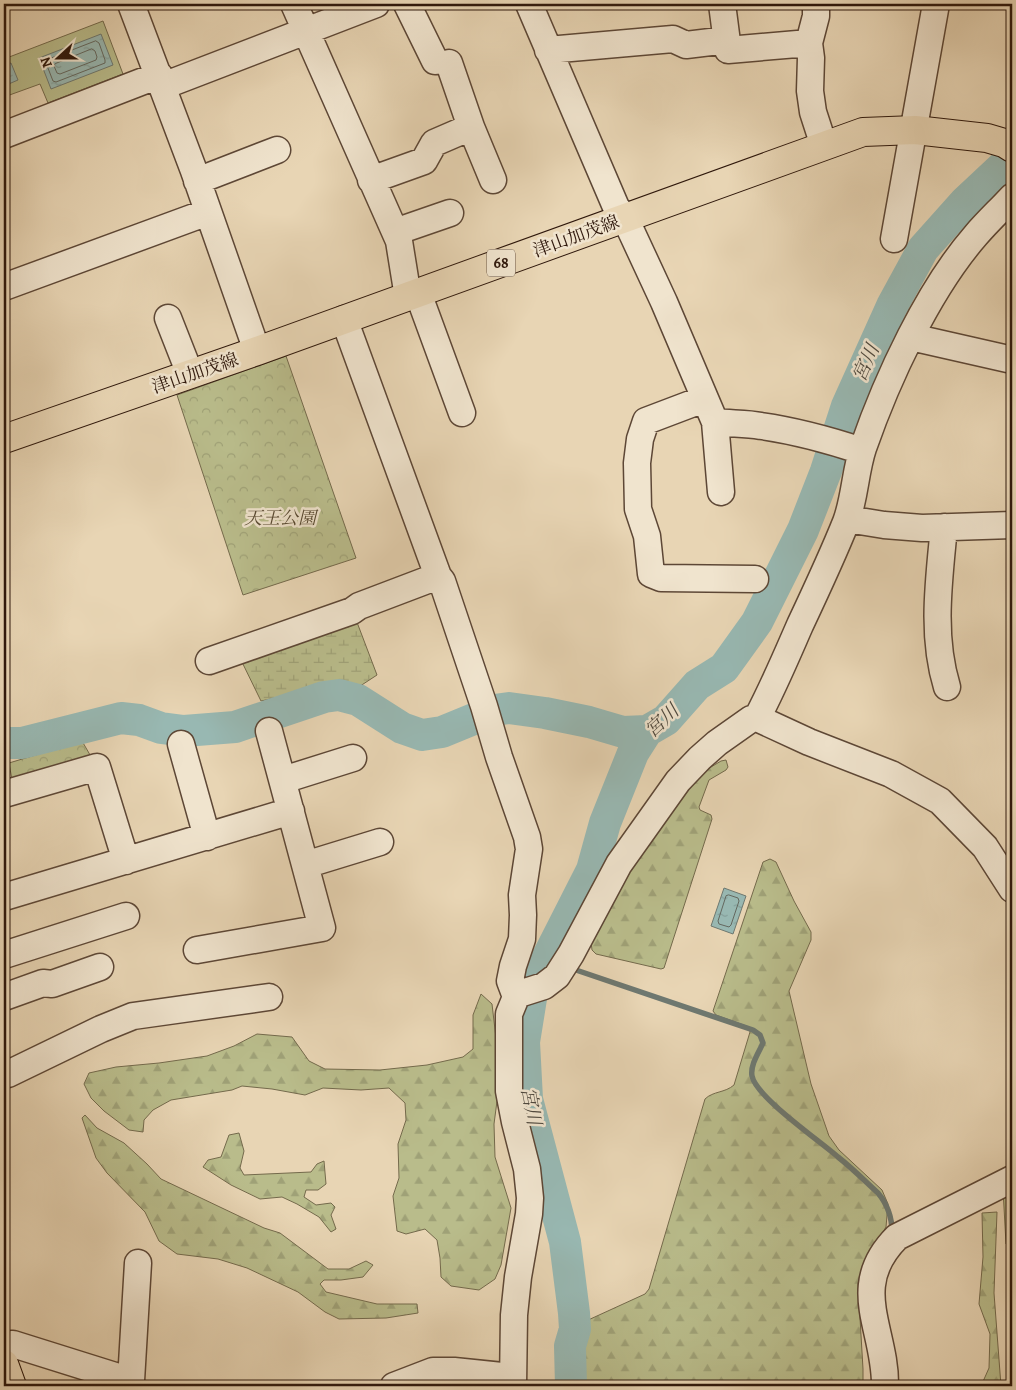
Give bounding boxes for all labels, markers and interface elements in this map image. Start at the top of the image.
north arrow [32,32,82,82]
text: N [36,54,57,71]
street label: 津山加茂線 [530,209,622,263]
road number: 68 [487,250,515,276]
water label: 宮川 [846,339,886,386]
street label: 津山加茂線 [149,347,241,399]
park label: 天王公園 [244,506,319,530]
water label: 宮川 [639,697,686,743]
water label: 宮川 [515,1085,548,1129]

